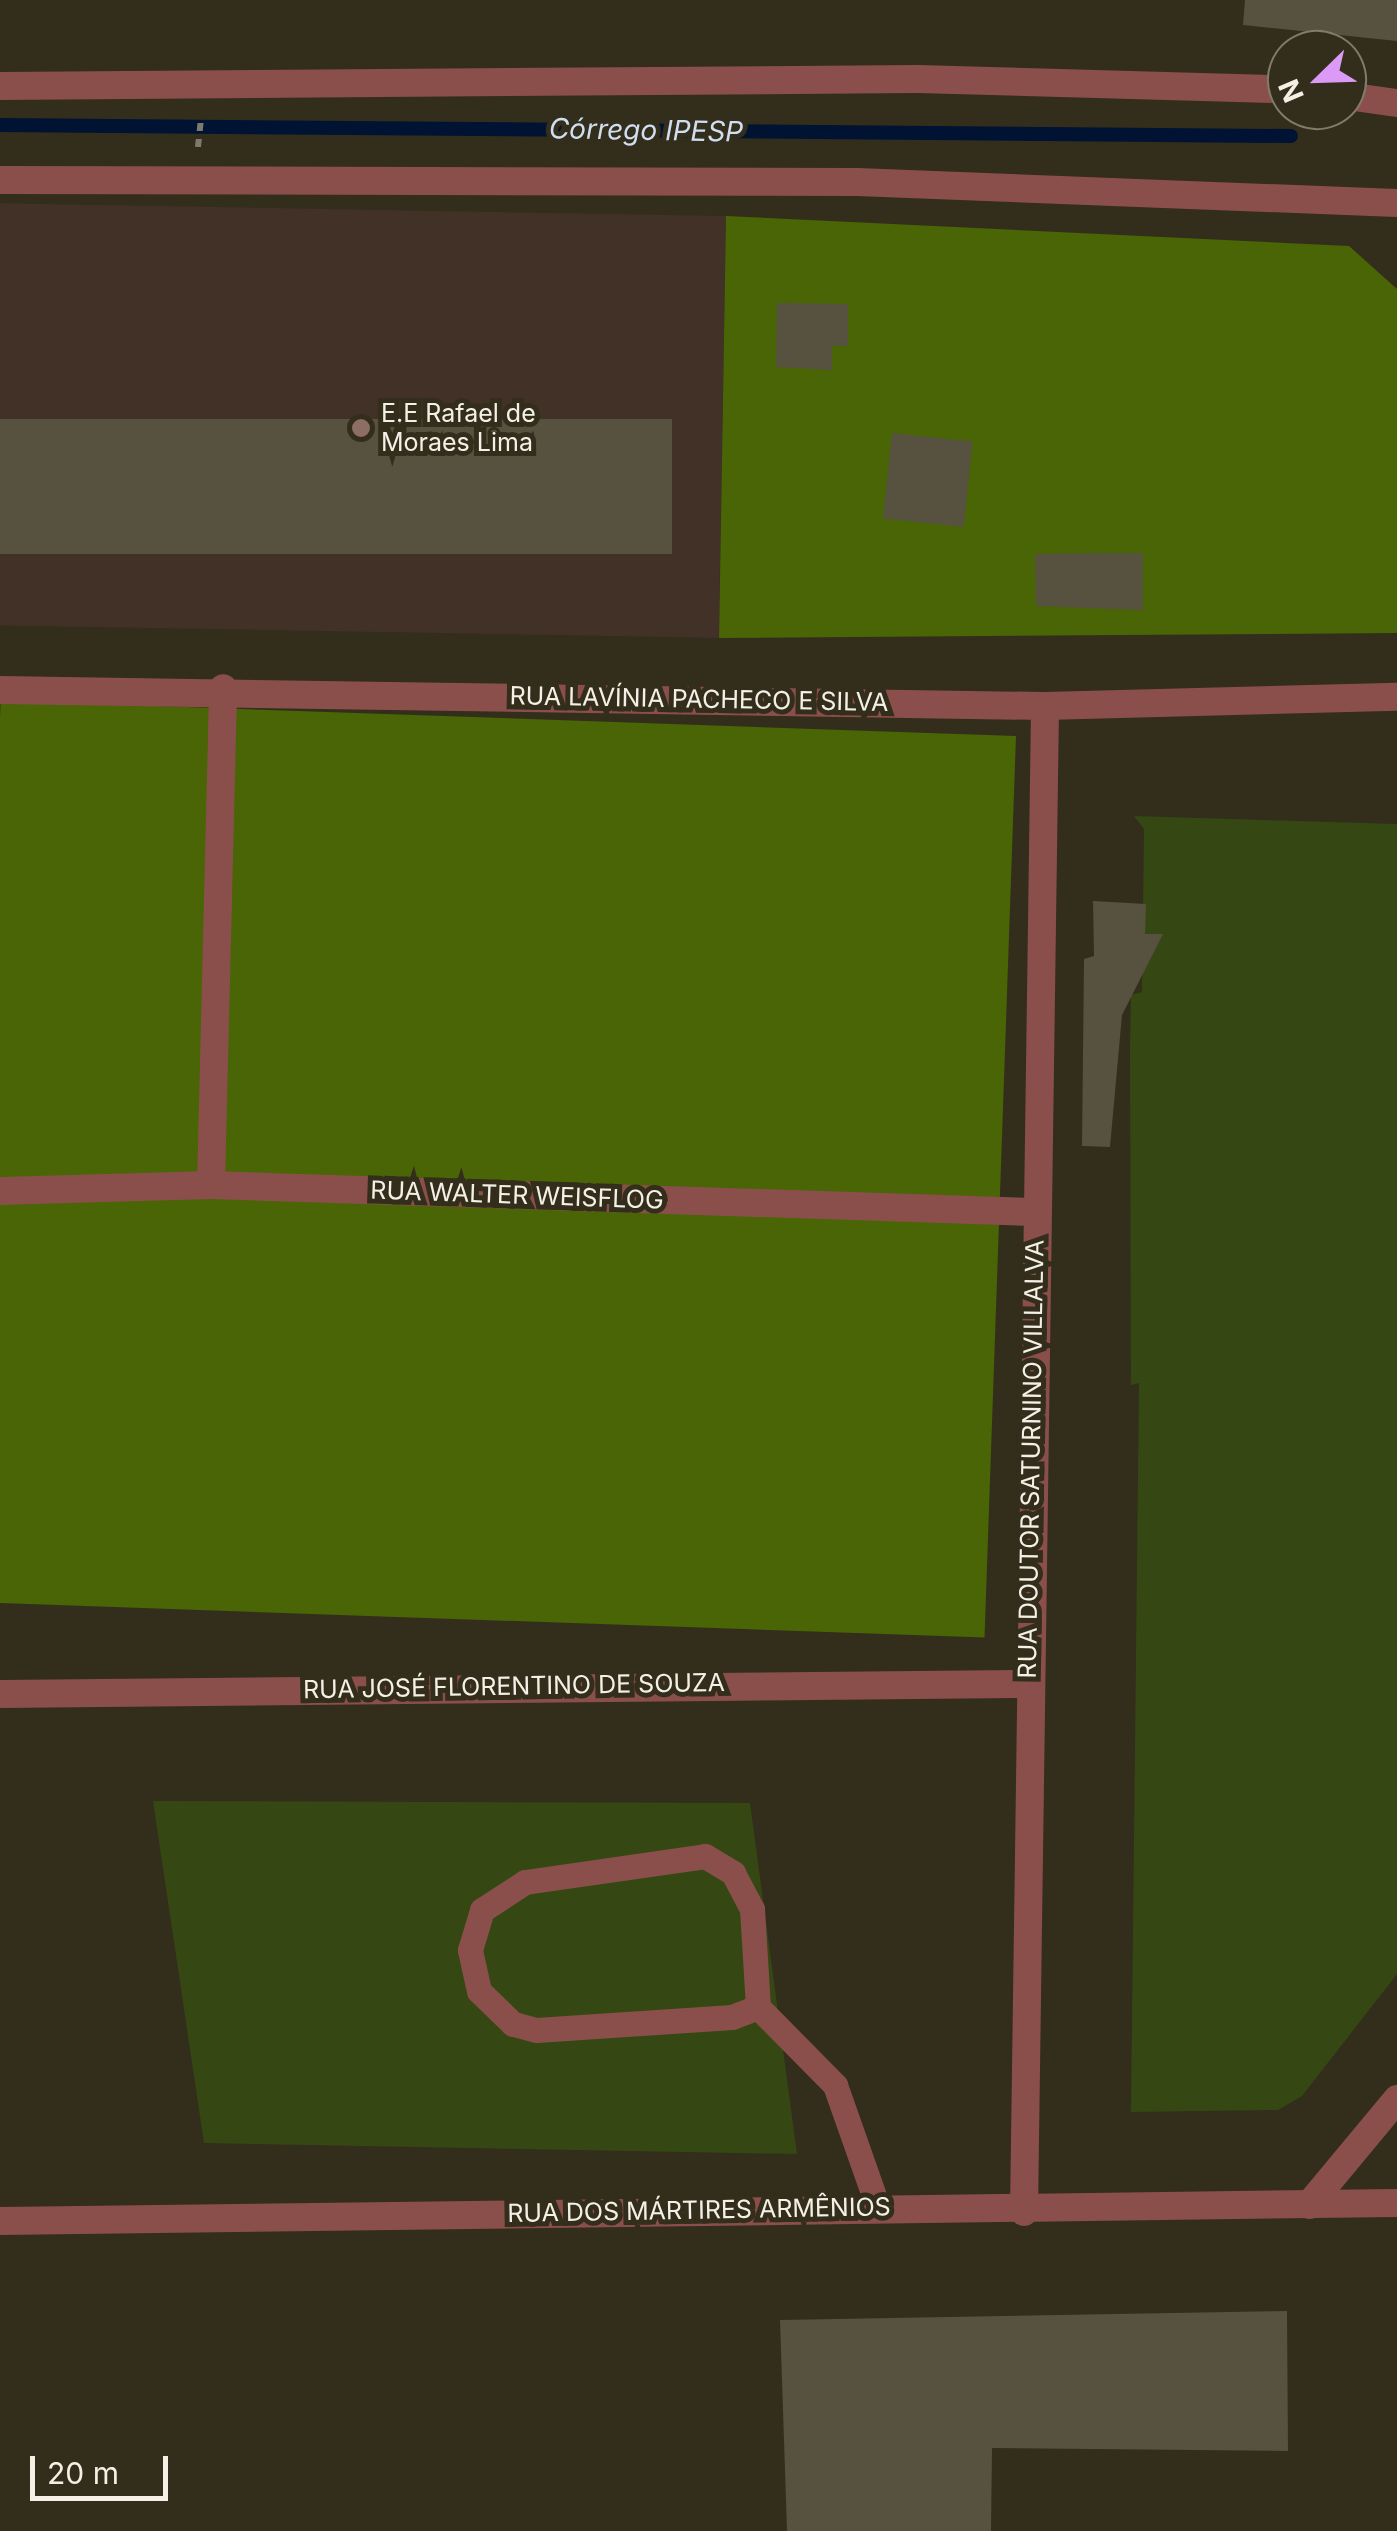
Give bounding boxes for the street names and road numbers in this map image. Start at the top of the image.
street label: RUA LAVÍNIA PACHECO E SILVA [509,681,889,717]
street label: RUA WALTER WEISFLOG [370,1175,664,1215]
street label: RUA DOUTOR SATURNINO VILLALVA [1012,1239,1050,1679]
street label: RUA JOSÉ FLORENTINO DE SOUZA [303,1667,725,1705]
street label: RUA DOS MÁRTIRES ARMÊNIOS [507,2192,891,2228]

